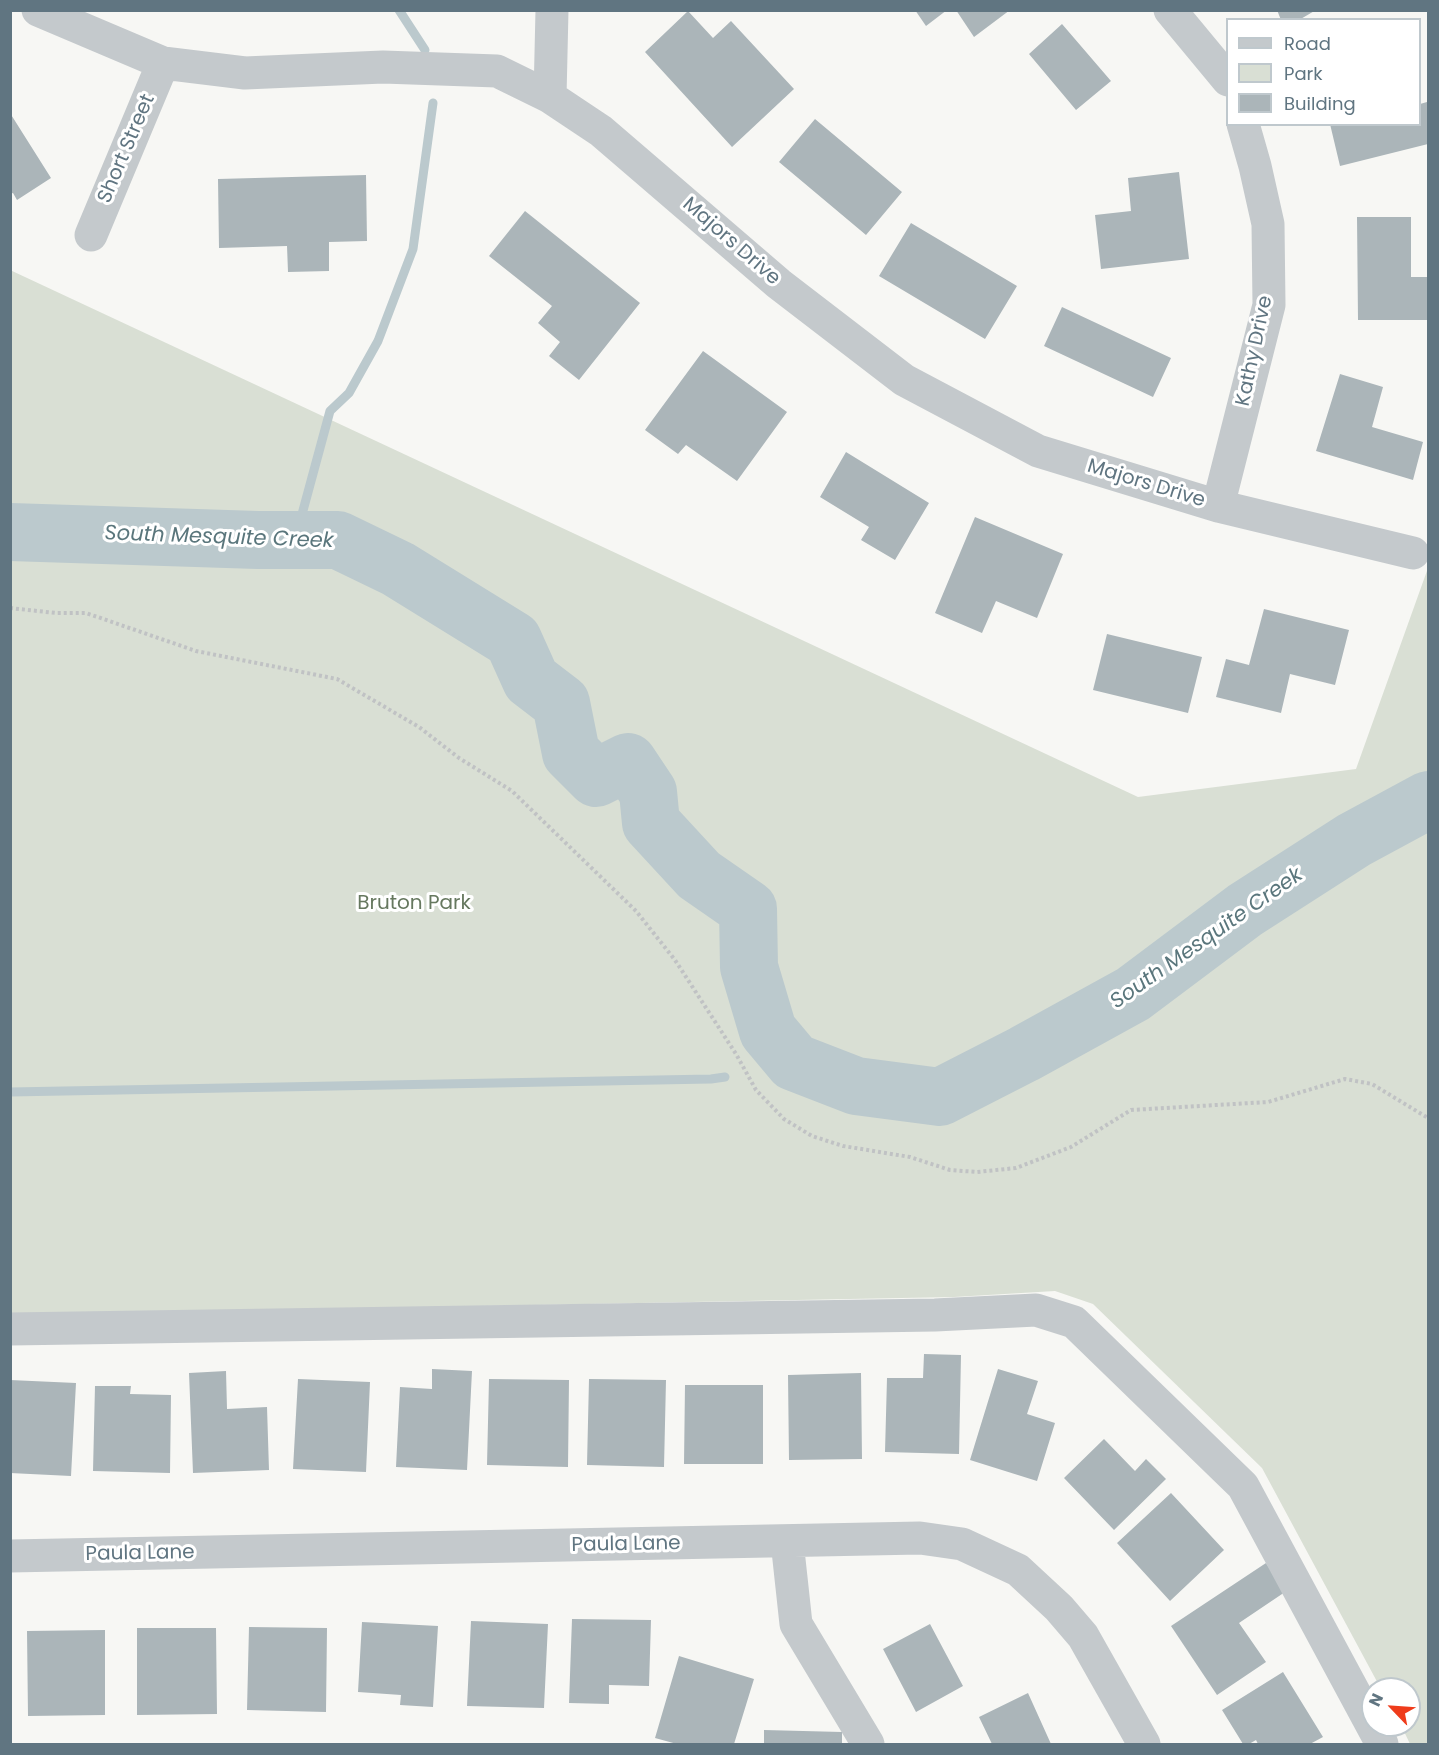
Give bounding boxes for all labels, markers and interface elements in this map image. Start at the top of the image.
legend [1226,18,1421,126]
text: Road [1284,31,1331,56]
text: Park [1284,61,1323,86]
street label: Short Street [93,91,161,207]
text: Building [1284,91,1356,116]
street label: Majors Drive [677,193,785,291]
street label: Kathy Drive [1232,294,1278,408]
street label: Majors Drive [1084,455,1208,513]
water label: South Mesquite Creek [104,521,334,555]
water label: South Mesquite Creek [1106,863,1308,1015]
park label: Bruton Park [357,892,471,916]
street label: Paula Lane [571,1532,681,1558]
street label: Paula Lane [85,1541,195,1567]
north arrow [1361,1677,1421,1737]
text: N [1363,1690,1389,1710]

